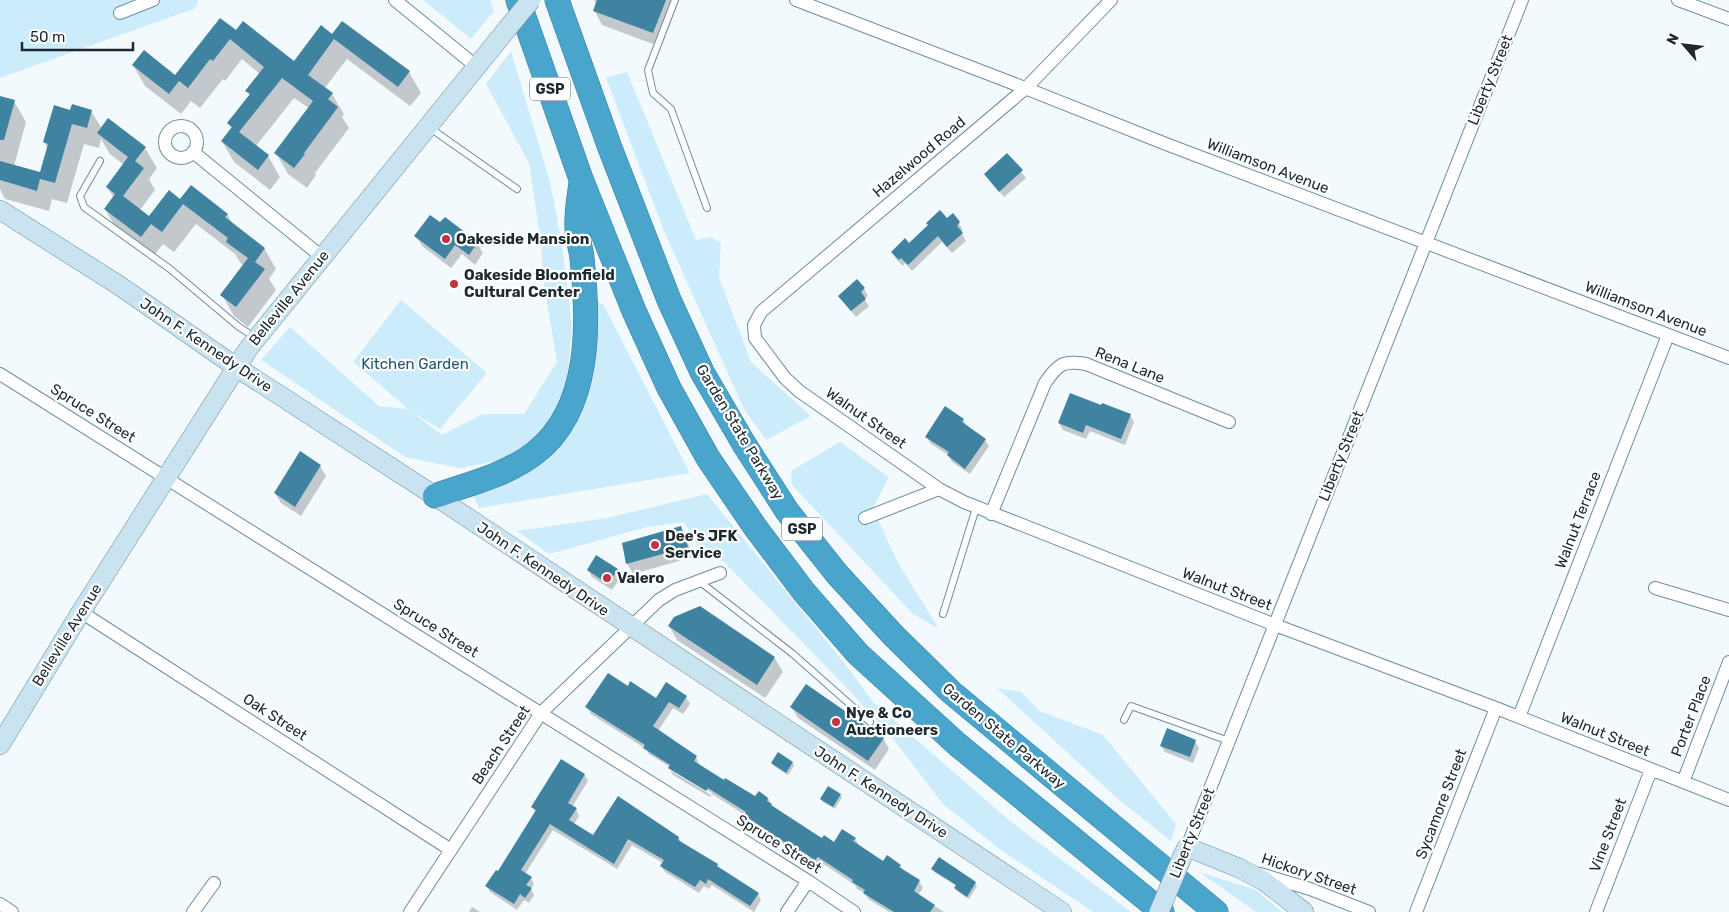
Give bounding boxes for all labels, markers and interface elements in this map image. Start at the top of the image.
scale bar [22,20,134,52]
north arrow [1659,20,1709,70]
text: 50 m [30,28,65,46]
text: N [1663,31,1683,48]
street label: Liberty Street [1464,32,1516,128]
road number: GSP [530,78,570,100]
street label: Hazelwood Road [869,113,969,201]
street label: Williamson Avenue [1204,134,1332,198]
place label: Oakeside Mansion [456,230,589,248]
marker: Oakeside Mansion [440,233,452,245]
street label: Belleville Avenue [245,247,333,349]
place label: Oakeside Bloomfield Cultural Center [464,266,615,301]
street label: Williamson Avenue [1582,277,1710,341]
marker: Oakeside Bloomfield Cultural Center [448,278,460,290]
street label: John F. Kennedy Drive [137,294,275,396]
street label: Rena Lane [1093,343,1167,387]
park label: Kitchen Garden [361,355,469,373]
street label: Garden State Parkway [692,361,788,503]
street label: Spruce Street [47,380,139,446]
street label: Walnut Street [822,383,910,453]
street label: Liberty Street [1315,408,1367,504]
street label: Walnut Terrace [1551,469,1605,571]
street label: John F. Kennedy Drive [474,518,612,620]
road number: GSP [782,518,822,540]
place label: Dee's JFK Service [665,527,737,562]
marker: Dee's JFK Service [649,539,661,551]
street label: Walnut Street [1180,564,1275,614]
place label: Valero [617,569,664,587]
marker: Valero [601,572,613,584]
street label: Belleville Avenue [28,580,106,690]
street label: Spruce Street [390,595,482,661]
street label: Porter Place [1667,673,1715,759]
street label: Garden State Parkway [939,679,1069,793]
street label: Oak Street [239,690,311,745]
street label: Beach Street [468,702,534,788]
place label: Nye & Co Auctioneers [846,704,938,739]
street label: Walnut Street [1558,708,1652,760]
marker: Nye & Co Auctioneers [830,716,842,728]
street label: John F. Kennedy Drive [811,742,951,842]
street label: Sycamore Street [1412,746,1470,862]
street label: Liberty Street [1166,785,1218,881]
street label: Vine Street [1586,795,1630,875]
street label: Spruce Street [733,811,825,877]
street label: Hickory Street [1259,849,1359,899]

